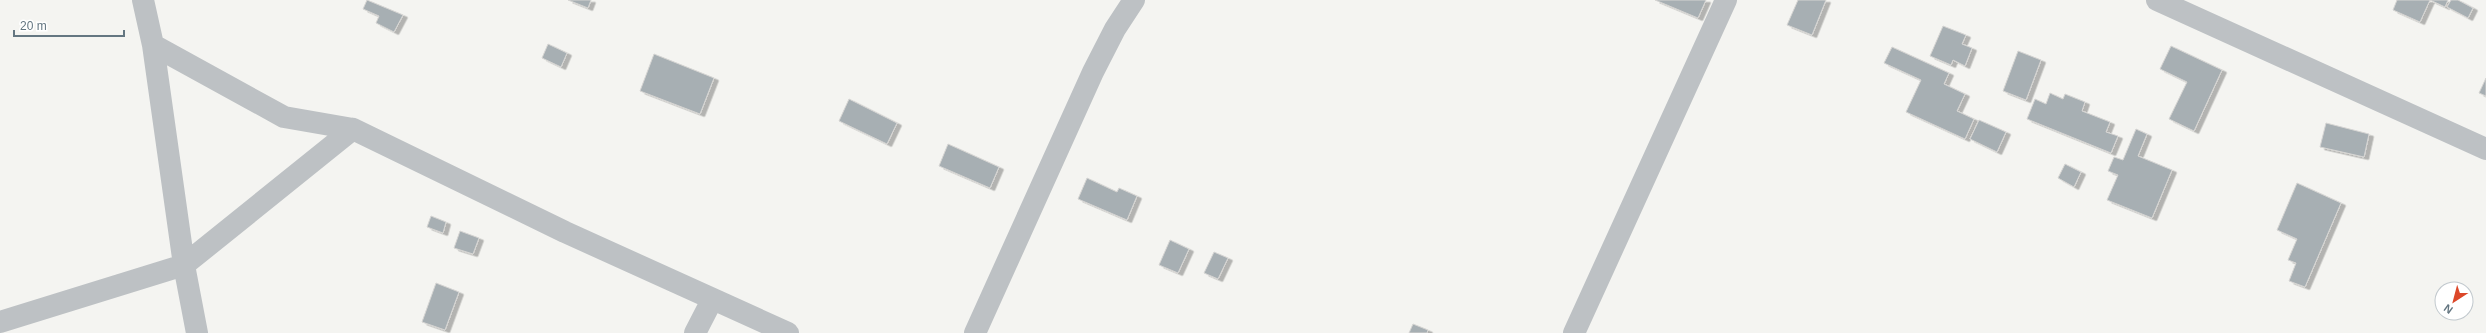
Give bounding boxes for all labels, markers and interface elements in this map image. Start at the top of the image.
scale bar [14,12,124,38]
text: 20 m [20,19,47,33]
north arrow [2434,281,2474,321]
text: N [2441,302,2455,316]

